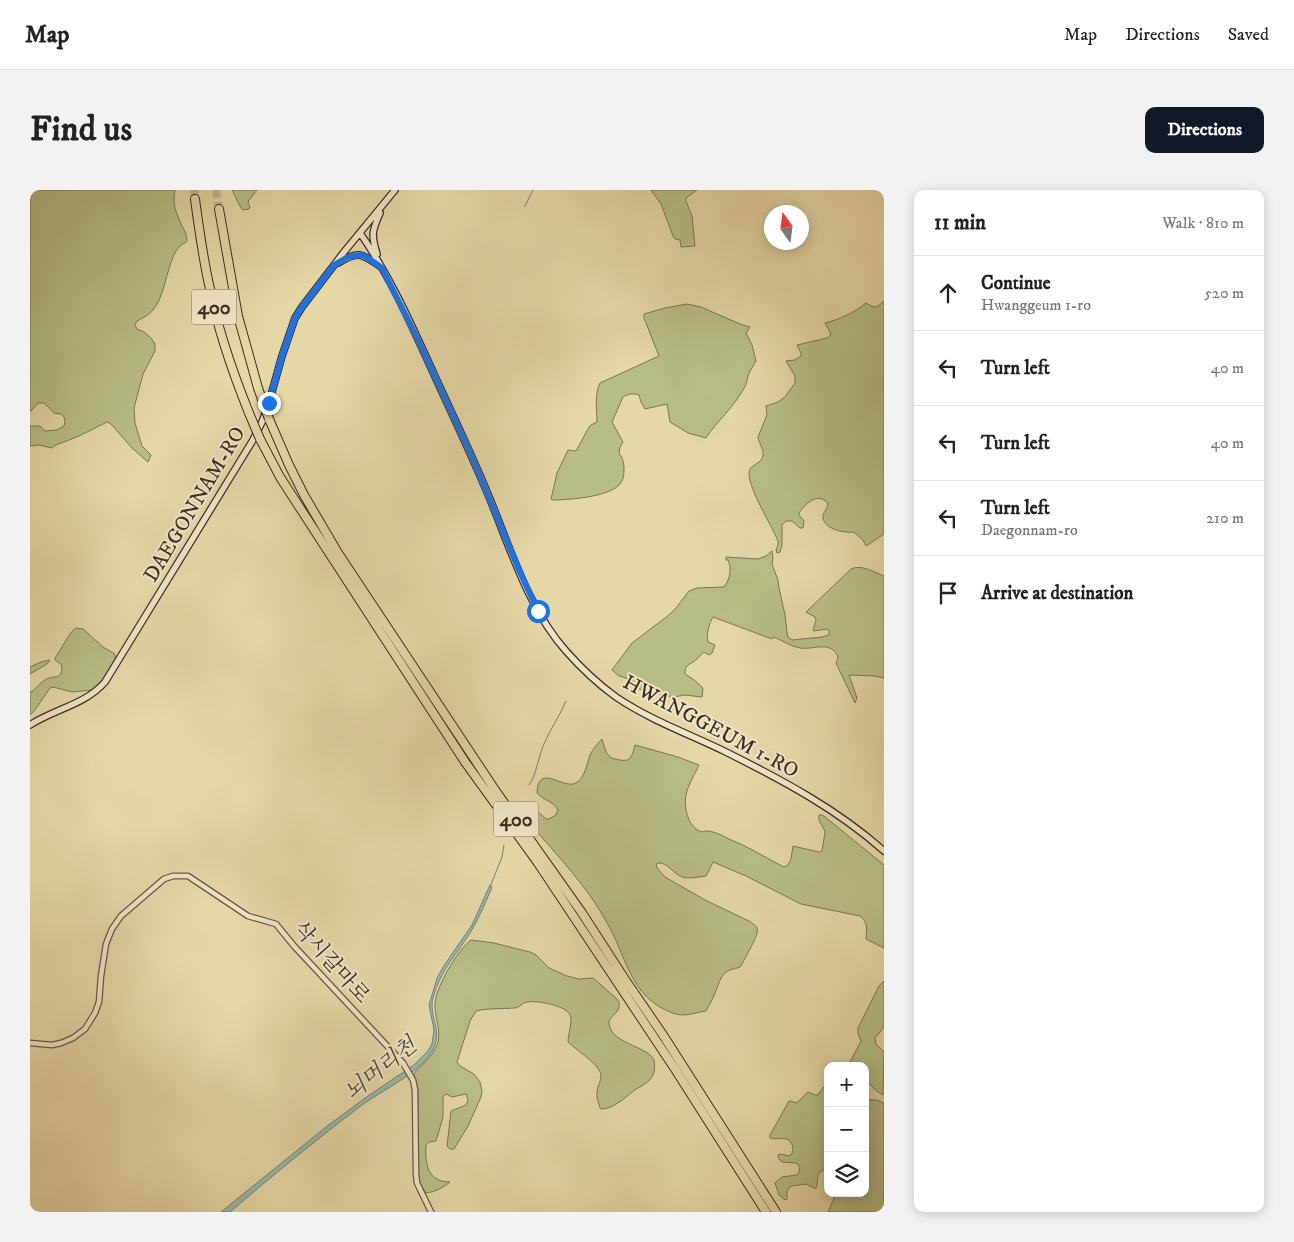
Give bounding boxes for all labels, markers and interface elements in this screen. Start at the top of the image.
text: Map [25,20,69,50]
text: Map [1064,24,1097,46]
text: Directions [1125,24,1200,46]
text: Saved [1228,24,1269,46]
button: Directions [1145,107,1264,153]
text: Find us [30,108,132,152]
north arrow [764,205,809,250]
text: 11 min [934,210,986,236]
text: Walk · 810 m [1162,213,1244,233]
text: Continue [981,272,1051,295]
icon: ahead [934,279,962,307]
text: 520 m [1204,283,1244,303]
road number: 400 [192,290,236,324]
text: Hwanggeum 1-ro [981,295,1091,315]
icon: left [934,354,962,382]
text: Turn left [981,357,1050,380]
text: 40 m [1211,358,1244,378]
route end [258,392,281,415]
street label: DAEGONNAM-RO [138,422,252,587]
icon: left [934,429,962,457]
text: Turn left [981,432,1050,455]
text: 40 m [1211,433,1244,453]
text: Turn left [981,497,1050,520]
icon: left [934,504,962,532]
text: 210 m [1206,508,1244,528]
text: Daegonnam-ro [981,520,1078,540]
icon: arrive [934,579,962,607]
text: Arrive at destination [981,582,1133,605]
route start [527,600,550,623]
street label: HWANGGEUM 1-RO [618,669,803,784]
road number: 400 [494,802,538,836]
street label: 삭시갈마로 [288,916,375,1009]
water label: 뇌머리천 [339,1031,424,1106]
map controls [824,1062,869,1197]
button: + [824,1062,869,1107]
button: − [824,1107,869,1152]
button: layers [824,1152,869,1197]

